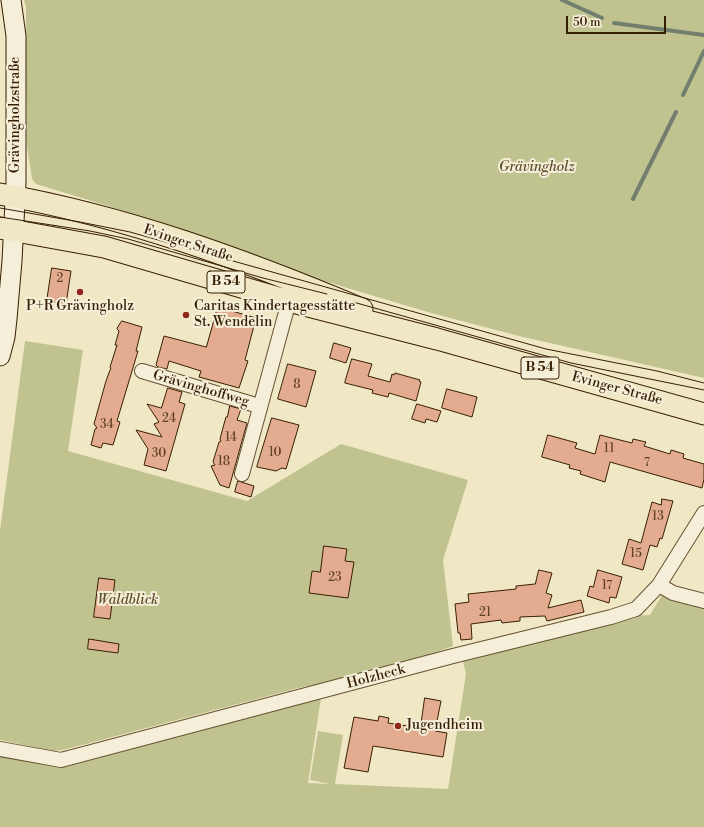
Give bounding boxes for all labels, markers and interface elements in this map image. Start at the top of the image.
scale bar [568,8,668,34]
text: 50 m [573,15,601,30]
street label: Grävingholzstraße [8,57,24,173]
park label: Grävingholz [499,160,575,176]
street label: Evinger Straße [141,222,235,266]
road number: B 54 [207,271,245,293]
house number: 2 [57,272,63,286]
marker: P+R Grävingholz [75,287,85,297]
place label: P+R Grävingholz [26,299,134,315]
place label: Caritas Kindertagesstätte St. Wendelin [194,299,355,332]
marker: Caritas Kindertagesstätte St. Wendelin [181,310,191,320]
road number: B 54 [521,357,559,379]
street label: Grävinghoffweg [151,367,251,411]
street label: Evinger Straße [570,369,664,409]
house number: 8 [293,378,301,392]
house number: 24 [162,412,176,426]
house number: 34 [100,418,114,432]
house number: 14 [225,431,237,445]
house number: 11 [604,442,614,456]
house number: 10 [269,446,281,460]
house number: 30 [152,447,166,461]
house number: 18 [218,455,230,469]
house number: 7 [644,456,650,470]
house number: 13 [652,510,664,524]
house number: 15 [630,547,642,561]
house number: 23 [328,571,342,585]
house number: 17 [602,579,612,593]
park label: Waldblick [98,593,158,609]
house number: 21 [479,606,491,620]
street label: Holzheck [345,661,407,693]
place label: Jugendheim [406,718,483,734]
marker: Jugendheim [393,721,403,731]

